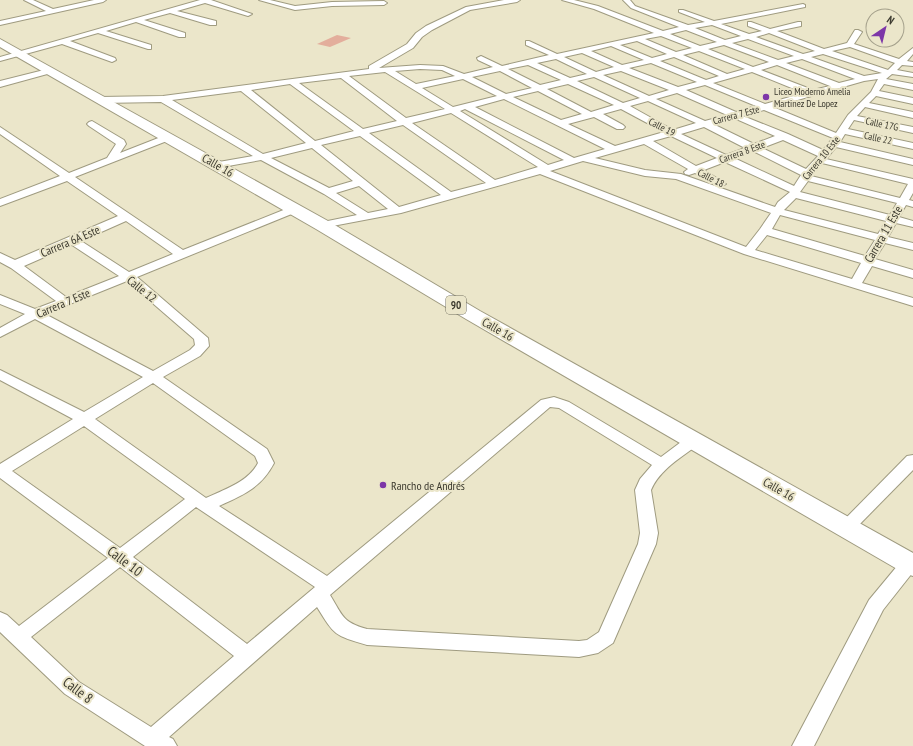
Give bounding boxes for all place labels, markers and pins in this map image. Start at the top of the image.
place label: Liceo Moderno Amelia Martinez De Lopez [774,85,851,110]
marker: Liceo Moderno Amelia Martinez De Lopez [761,92,771,102]
place label: Rancho de Andrés [391,478,465,493]
marker: Rancho de Andrés [378,480,388,490]

